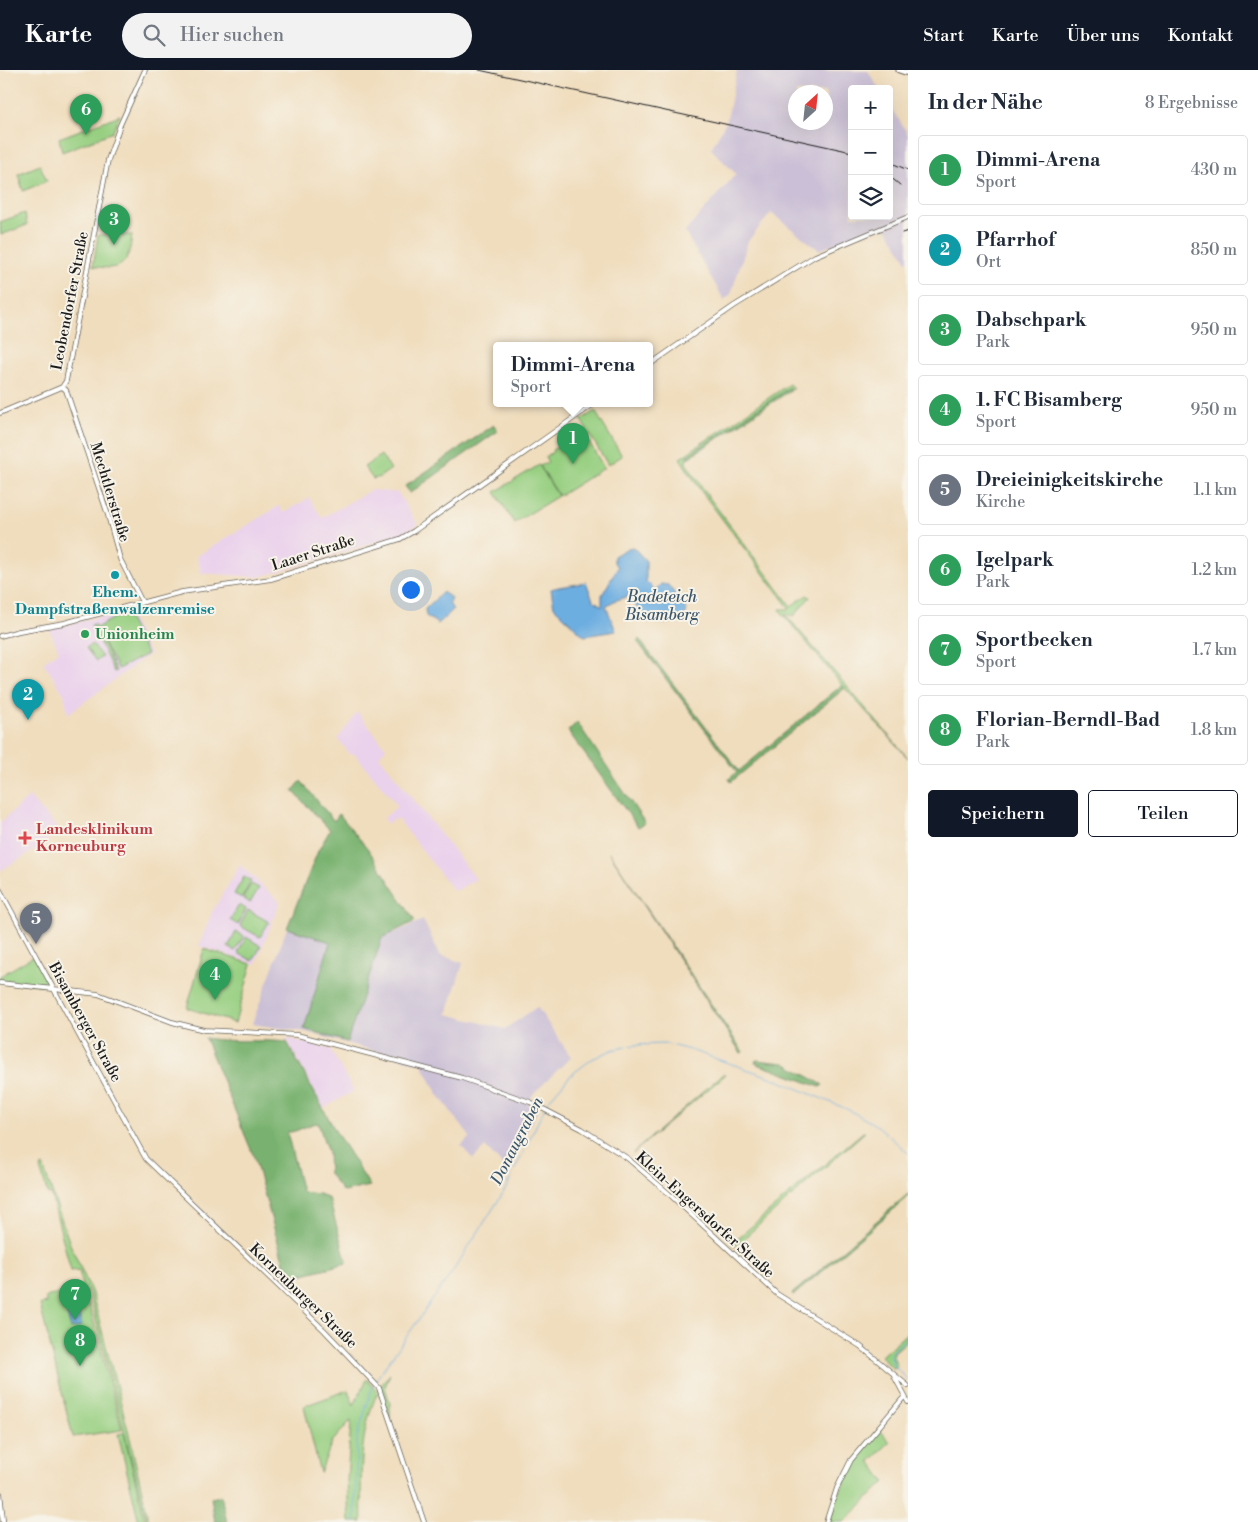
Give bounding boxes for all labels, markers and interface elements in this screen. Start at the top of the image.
search box [122,13,472,58]
text: Karte [25,20,92,50]
icon: search [140,21,168,49]
text: Hier suchen [180,23,284,47]
text: Start [923,24,964,47]
text: Karte [992,24,1039,47]
text: Über uns [1067,24,1140,47]
text: Kontakt [1168,24,1233,47]
north arrow [788,85,833,130]
map controls [848,85,893,220]
button: + [848,85,893,130]
text: In der Nähe [928,90,1043,116]
text: 8 Ergebnisse [1145,93,1238,113]
pin: 6 [70,94,102,135]
button: − [848,130,893,175]
text: Dimmi-Arena [976,148,1100,172]
text: 1 [941,160,949,180]
text: 430 m [1191,160,1237,180]
text: Sport [976,172,1016,192]
button: layers [848,175,893,220]
pin: 3 [98,204,130,245]
text: Pfarrhof [976,228,1055,252]
street label: Leobendorfer Straße [47,230,93,372]
text: 2 [940,240,950,260]
text: 850 m [1190,240,1237,260]
text: Ort [976,252,1002,272]
text: Dabschpark [976,308,1086,332]
text: 3 [940,320,950,340]
text: 950 m [1191,320,1237,340]
text: Park [976,332,1009,352]
popup [493,342,653,407]
text: Dimmi-Arena [511,353,635,377]
text: Sport [511,377,551,397]
text: 1. FC Bisamberg [976,388,1122,412]
text: 4 [940,400,950,420]
text: 950 m [1191,400,1237,420]
text: Sport [976,412,1016,432]
pin: 1 [557,423,589,464]
street label: Mechtlerstraße [86,440,134,544]
text: Dreieinigkeitskirche [976,468,1163,492]
text: 5 [940,480,950,500]
text: 1.1 km [1193,480,1237,500]
text: Kirche [976,492,1025,512]
street label: Laaer Straße [269,531,357,575]
text: Igelpark [976,548,1054,572]
text: 6 [940,560,950,580]
text: 1.2 km [1191,560,1237,580]
marker: Ehem. Dampfstraßenwalzenremise [109,569,121,581]
text: Park [976,572,1009,592]
your location [398,577,424,603]
place label: Ehem. Dampfstraßenwalzenremise [15,583,215,619]
water label: Badeteich Bisamberg [624,587,700,625]
place label: Unionheim [95,625,175,644]
marker: Unionheim [79,628,91,640]
text: Sportbecken [976,628,1093,652]
text: 7 [940,640,950,660]
text: 1.7 km [1193,640,1237,660]
text: Sport [976,652,1016,672]
pin: 2 [12,679,44,720]
text: Florian-Berndl-Bad [976,708,1160,732]
text: 8 [940,720,950,740]
text: 1.8 km [1191,720,1237,740]
text: Park [976,732,1009,752]
button: Speichern [928,790,1078,837]
button: Teilen [1088,790,1238,837]
place label: Landesklinikum Korneuburg [36,820,153,856]
marker: Landesklinikum Korneuburg [18,831,32,845]
pin: 5 [20,903,52,944]
street label: Bisamberger Straße [44,958,126,1085]
pin: 4 [199,959,231,1000]
water label: Donaugraben [486,1093,548,1189]
street label: Klein-Engersdorfer Straße [632,1148,778,1282]
street label: Korneuburger Straße [245,1239,361,1353]
pin: 7 [59,1279,91,1320]
pin: 8 [64,1325,96,1366]

